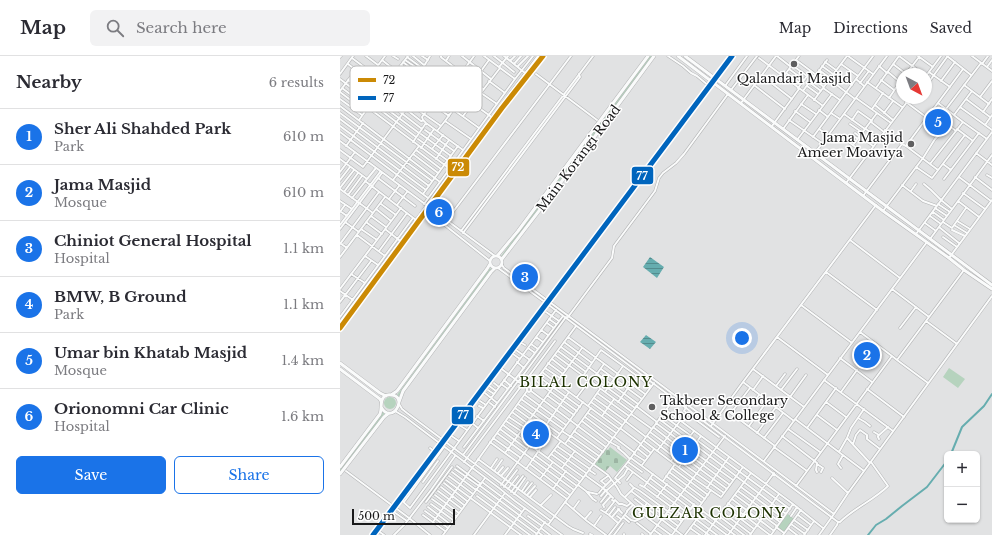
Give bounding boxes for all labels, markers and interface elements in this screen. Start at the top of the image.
search box [90,10,370,46]
text: Map [20,16,66,39]
icon: search [104,17,126,39]
text: Search here [136,18,227,37]
text: Map [779,19,811,37]
text: Directions [833,19,908,37]
text: Saved [930,19,972,37]
marker: Qalandari Masjid [789,59,799,69]
legend [350,66,482,112]
north arrow [896,68,932,104]
place label: Qalandari Masjid [737,70,852,87]
text: Nearby [16,72,82,93]
text: 72 [383,73,396,87]
text: 6 results [269,74,324,91]
text: 77 [383,91,395,105]
street label: Main Korangi Road [533,101,624,215]
pin: 5 [925,107,951,137]
text: Sher Ali Shahded Park [54,119,231,138]
text: 1 [26,128,32,145]
text: 610 m [283,128,324,145]
place label: Jama Masjid Ameer Moaviya [797,129,904,161]
text: Park [54,138,84,155]
marker: Jama Masjid Ameer Moaviya [906,139,916,149]
line badge: 72 [447,158,470,177]
text: 72 [452,160,464,174]
line badge: 77 [631,166,654,185]
text: 77 [636,169,648,183]
text: Jama Masjid [54,175,151,194]
text: 2 [25,184,33,201]
text: 610 m [283,184,324,201]
text: Mosque [54,194,107,211]
pin: 6 [426,197,452,227]
text: Chiniot General Hospital [54,231,252,250]
text: 3 [25,240,33,257]
text: 1.1 km [283,240,324,257]
text: Hospital [54,250,110,267]
pin: 3 [512,262,538,292]
text: BMW, B Ground [54,287,187,306]
text: 4 [25,296,33,313]
text: 1.1 km [283,296,324,313]
text: Park [54,306,84,323]
your location [732,328,752,348]
pin: 2 [854,340,880,370]
text: Umar bin Khatab Masjid [54,343,247,362]
text: 5 [25,352,33,369]
text: 1.4 km [281,352,324,369]
text: Mosque [54,362,107,379]
district label: BILAL COLONY [519,373,653,391]
place label: Takbeer Secondary School & College [660,392,789,424]
text: Orionomni Car Clinic [54,399,229,418]
marker: Takbeer Secondary School & College [647,402,657,412]
line badge: 77 [451,406,474,425]
text: 6 [25,408,33,425]
text: 1.6 km [281,408,324,425]
text: 77 [457,408,469,422]
text: Hospital [54,418,110,435]
pin: 4 [523,419,549,449]
pin: 1 [672,435,698,465]
map controls [944,451,980,523]
button: + [944,451,980,487]
button: Save [16,456,166,494]
button: Share [174,456,324,494]
button: − [944,487,980,523]
district label: GULZAR COLONY [632,504,786,522]
scale bar [352,507,455,526]
text: 500 m [358,509,395,523]

